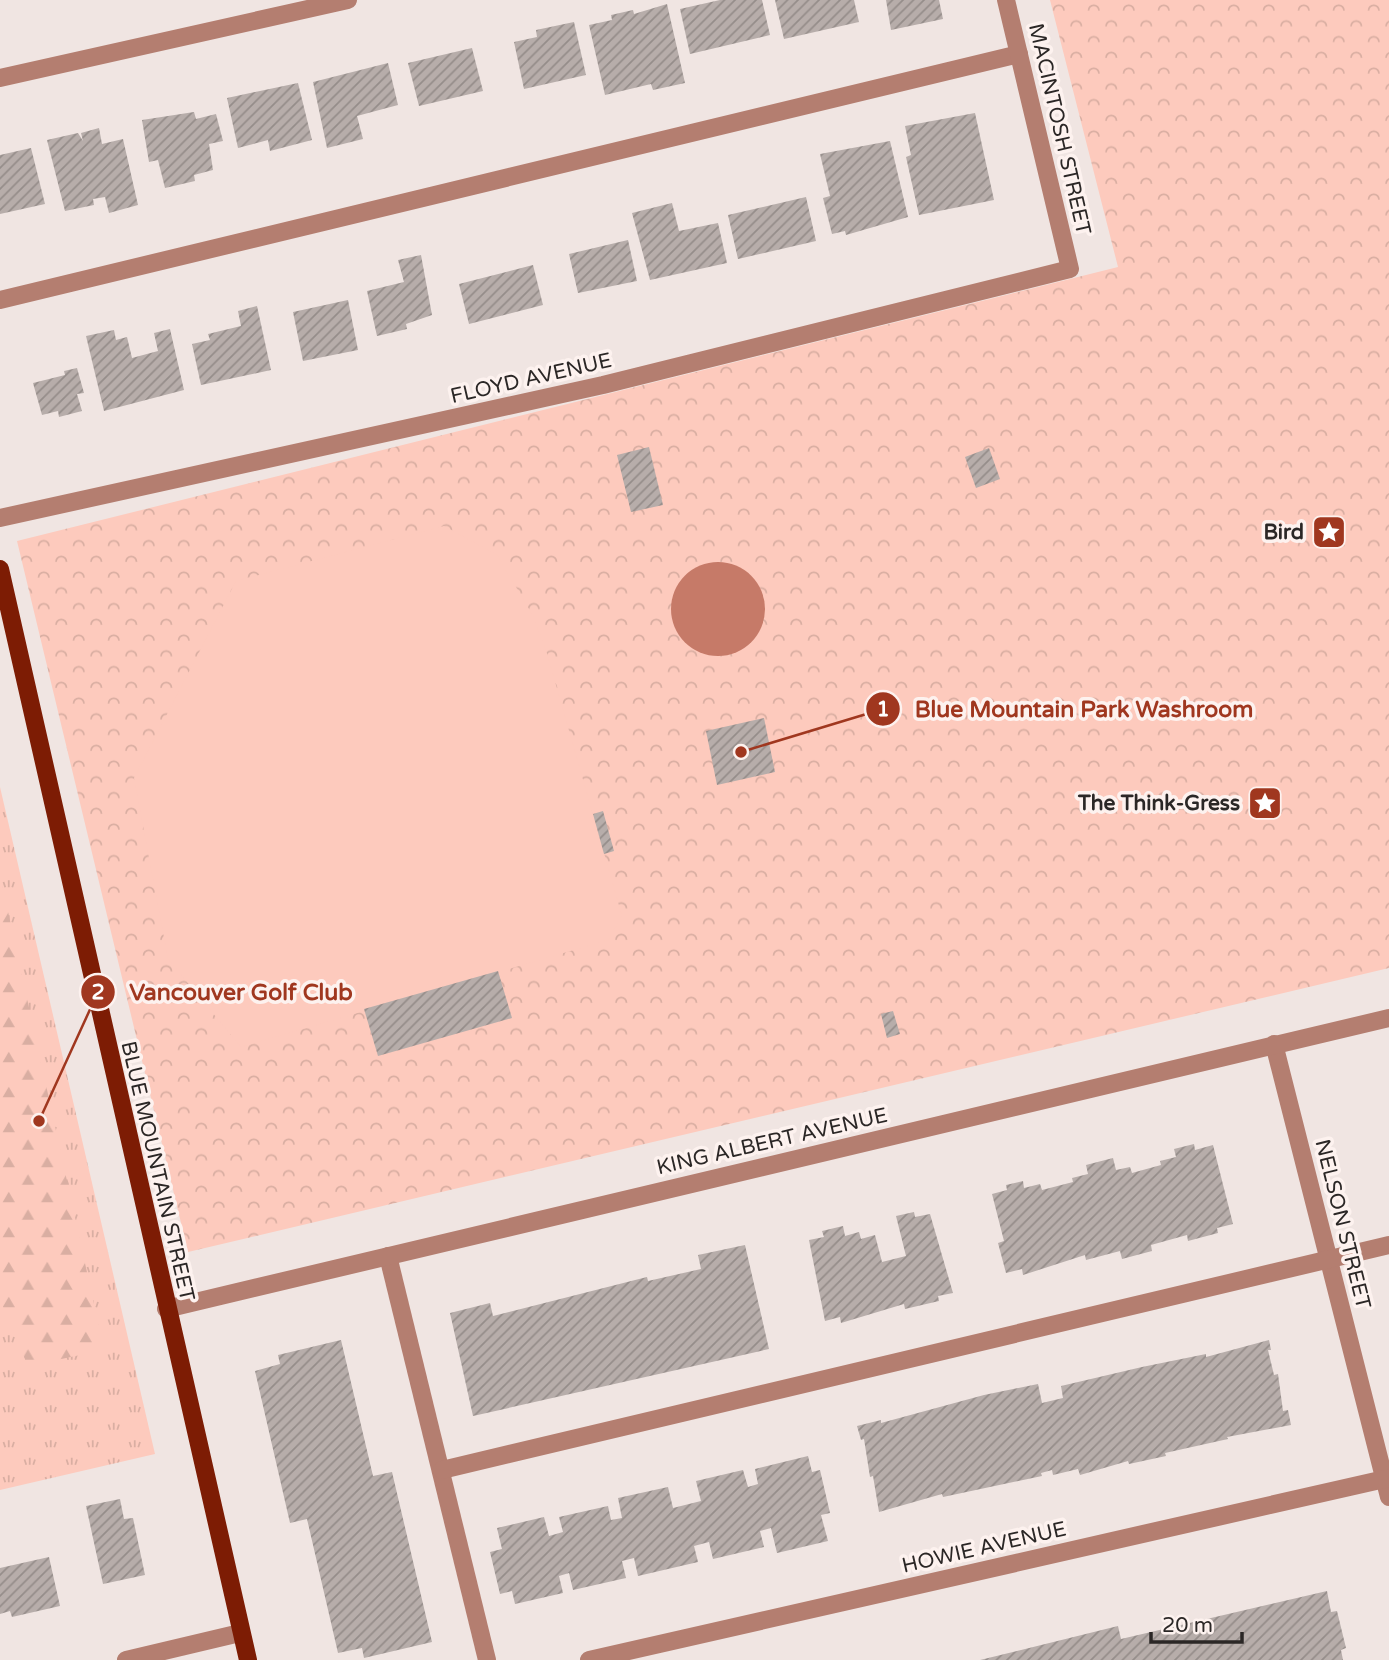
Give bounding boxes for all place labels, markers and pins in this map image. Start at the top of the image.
place icon: Bird [1310,513,1348,551]
place label: Bird [1263,520,1304,545]
callout: Blue Mountain Park Washroom [866,687,1267,731]
place icon: The Think-Gress [1246,784,1284,822]
place label: The Think-Gress [1077,791,1240,816]
callout: Vancouver Golf Club [81,970,367,1014]

